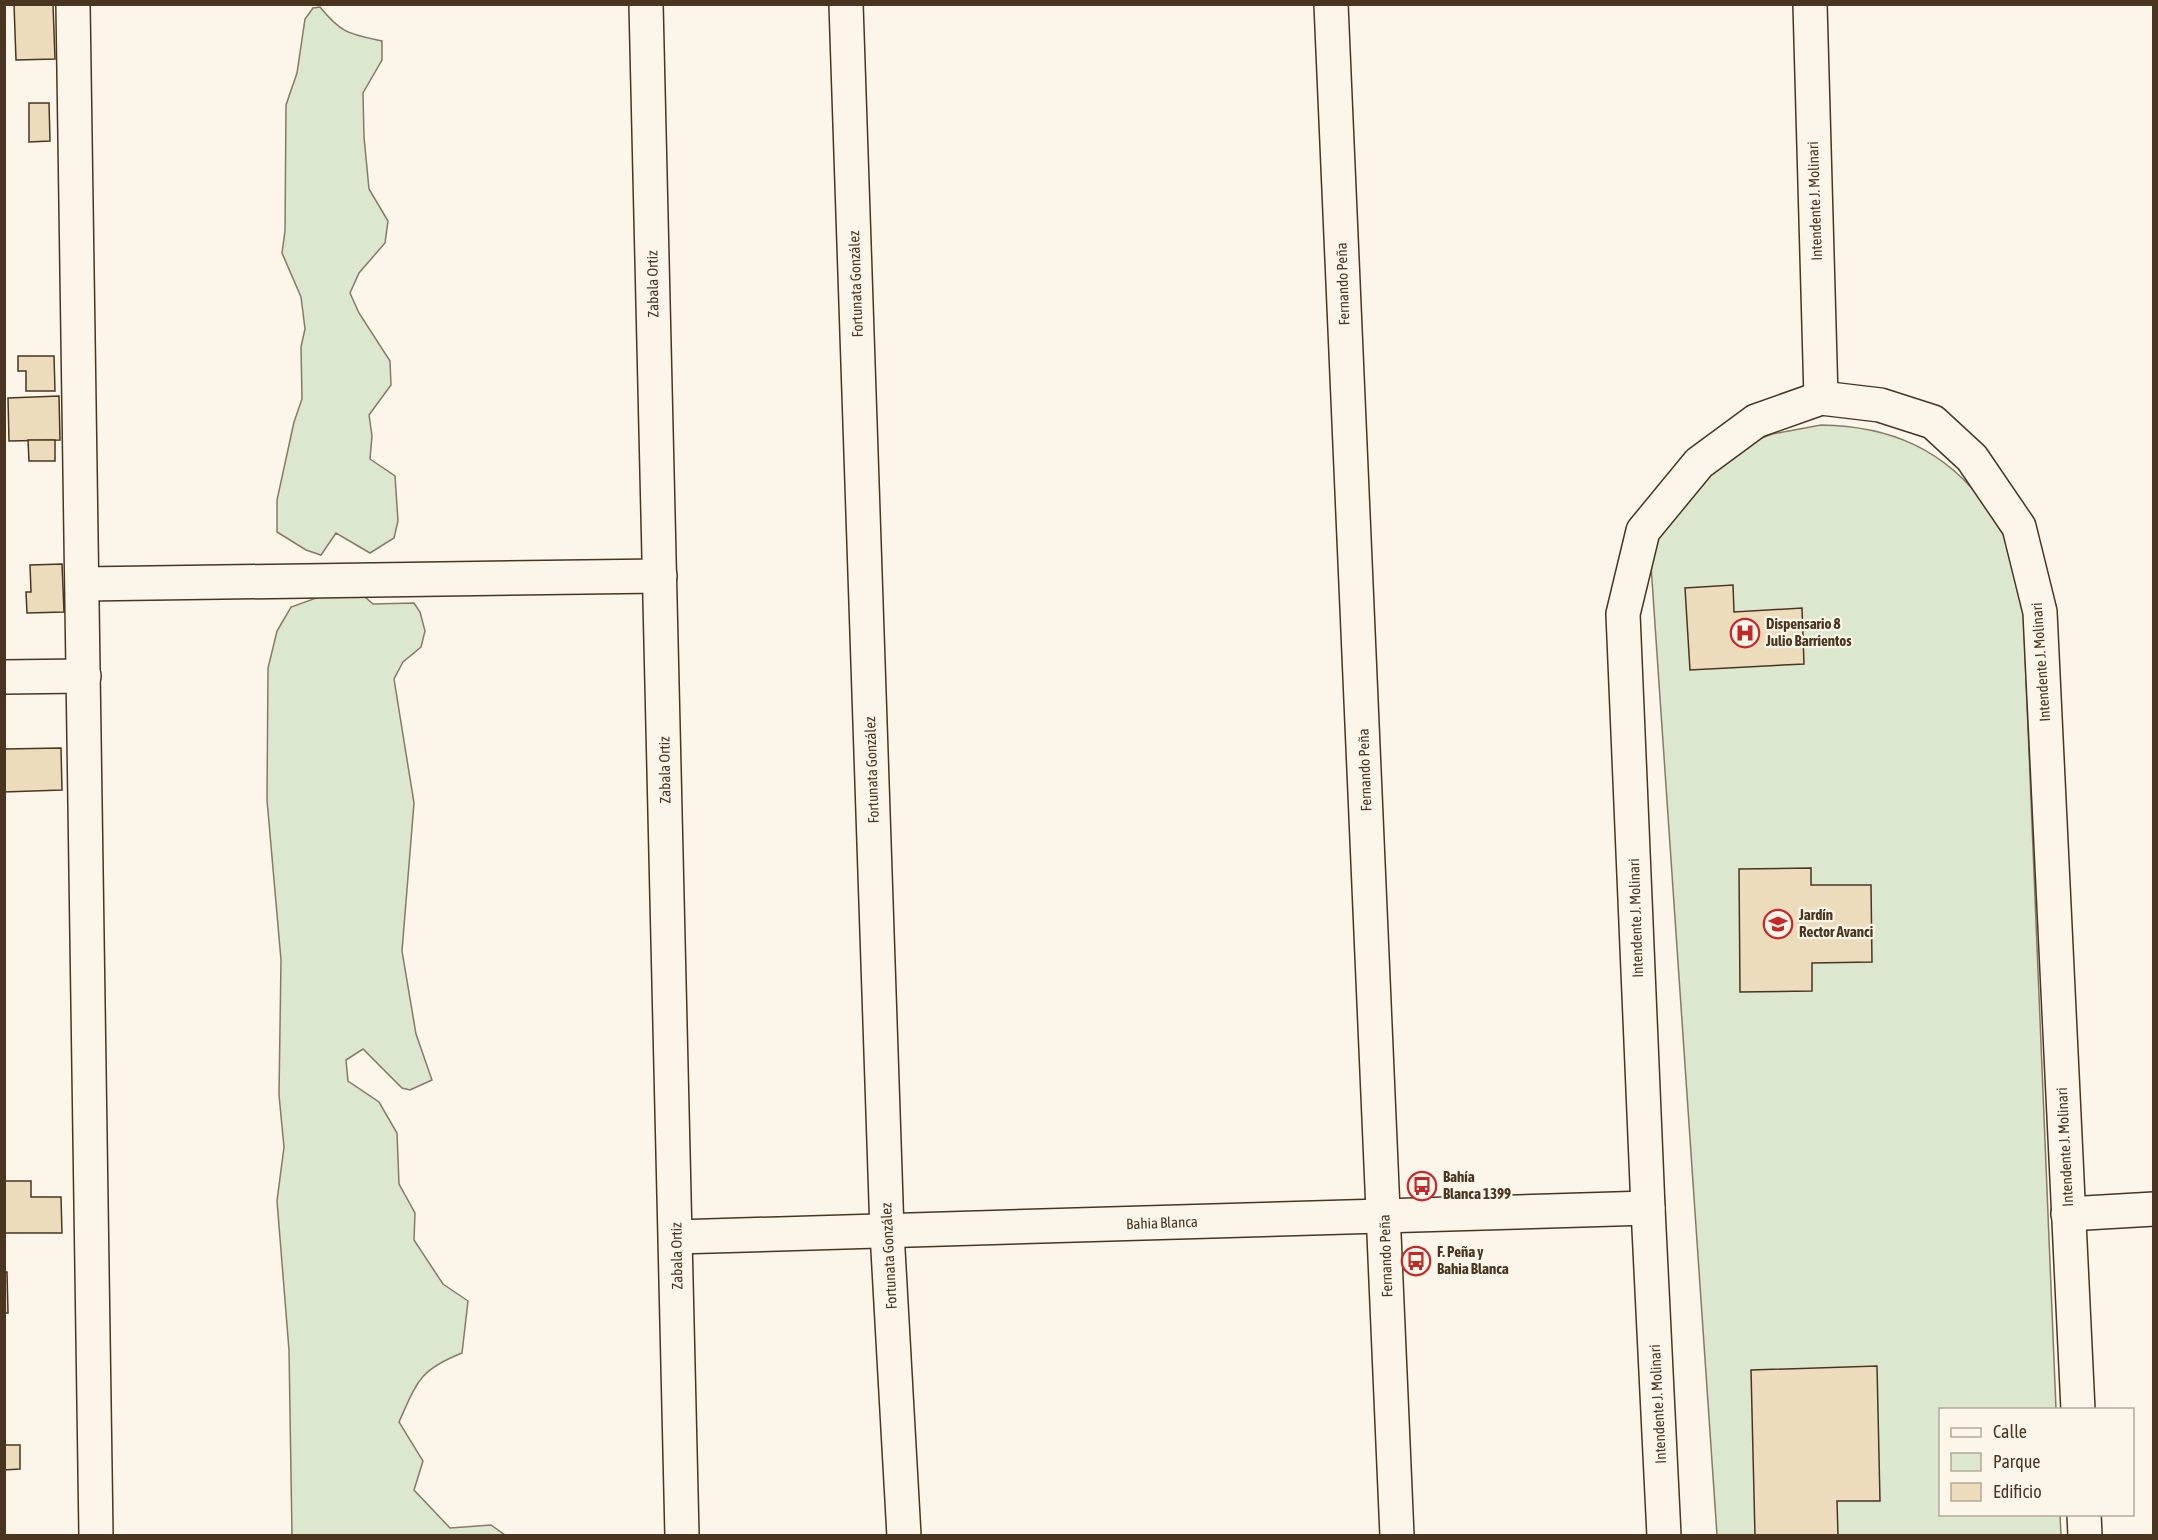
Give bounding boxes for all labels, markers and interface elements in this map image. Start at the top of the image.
street label: Intendente J. Molinari [1804,141,1825,261]
street label: Fortunata González [845,230,866,338]
street label: Fernando Peña [1333,242,1352,326]
street label: Zabala Ortiz [643,250,662,318]
street label: Intendente J. Molinari [2028,602,2053,722]
place label: Dispensario 8 Julio Barrientos [1765,615,1852,649]
hospital icon: Dispensario 8 Julio Barrientos [1729,617,1761,649]
street label: Fortunata González [861,716,882,824]
street label: Fernando Peña [1355,728,1374,812]
street label: Zabala Ortiz [655,736,674,804]
street label: Intendente J. Molinari [1625,858,1646,978]
place label: Jardín Rector Avanci [1798,906,1873,940]
school or university icon: Jardín Rector Avanci [1762,908,1794,940]
street label: Intendente J. Molinari [2053,1087,2076,1207]
place label: Bahía Blanca 1399 [1443,1168,1511,1202]
bus stop icon: Bahía Blanca 1399 [1406,1170,1438,1202]
street label: Fortunata González [877,1202,900,1310]
street label: Bahia Blanca [1126,1213,1198,1232]
street label: Fernando Peña [1376,1214,1395,1298]
street label: Zabala Ortiz [667,1222,686,1290]
place label: F. Peña y Bahia Blanca [1437,1243,1509,1277]
bus stop icon: F. Peña y Bahia Blanca [1400,1245,1432,1277]
street label: Intendente J. Molinari [1646,1344,1669,1464]
legend [1939,1408,2134,1516]
text: Calle [1993,1421,2027,1442]
text: Parque [1993,1451,2041,1472]
text: Edificio [1993,1481,2042,1502]

